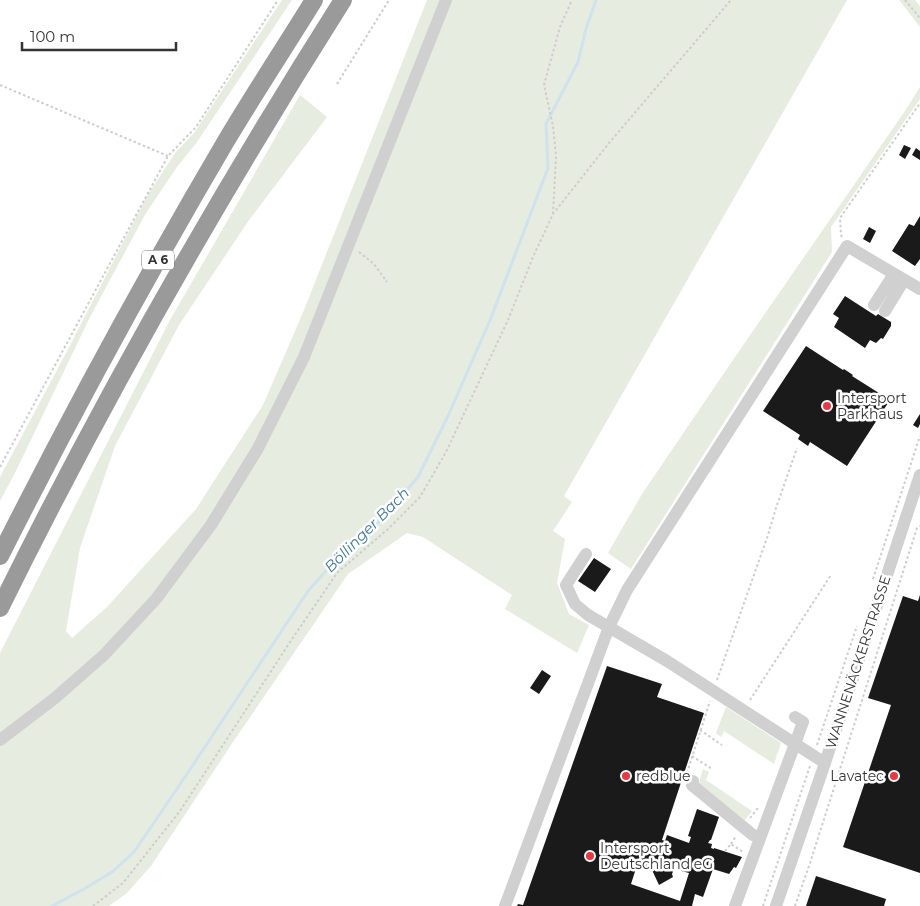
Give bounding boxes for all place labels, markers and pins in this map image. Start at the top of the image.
place label: Intersport Parkhaus [837,389,907,423]
marker: Intersport Parkhaus [821,400,833,412]
place label: redblue [636,767,691,785]
place label: Lavatec [830,767,884,785]
marker: redblue [620,770,632,782]
marker: Lavatec [888,770,900,782]
place label: Intersport Deutschland eG [600,839,713,873]
marker: Intersport Deutschland eG [584,850,596,862]

